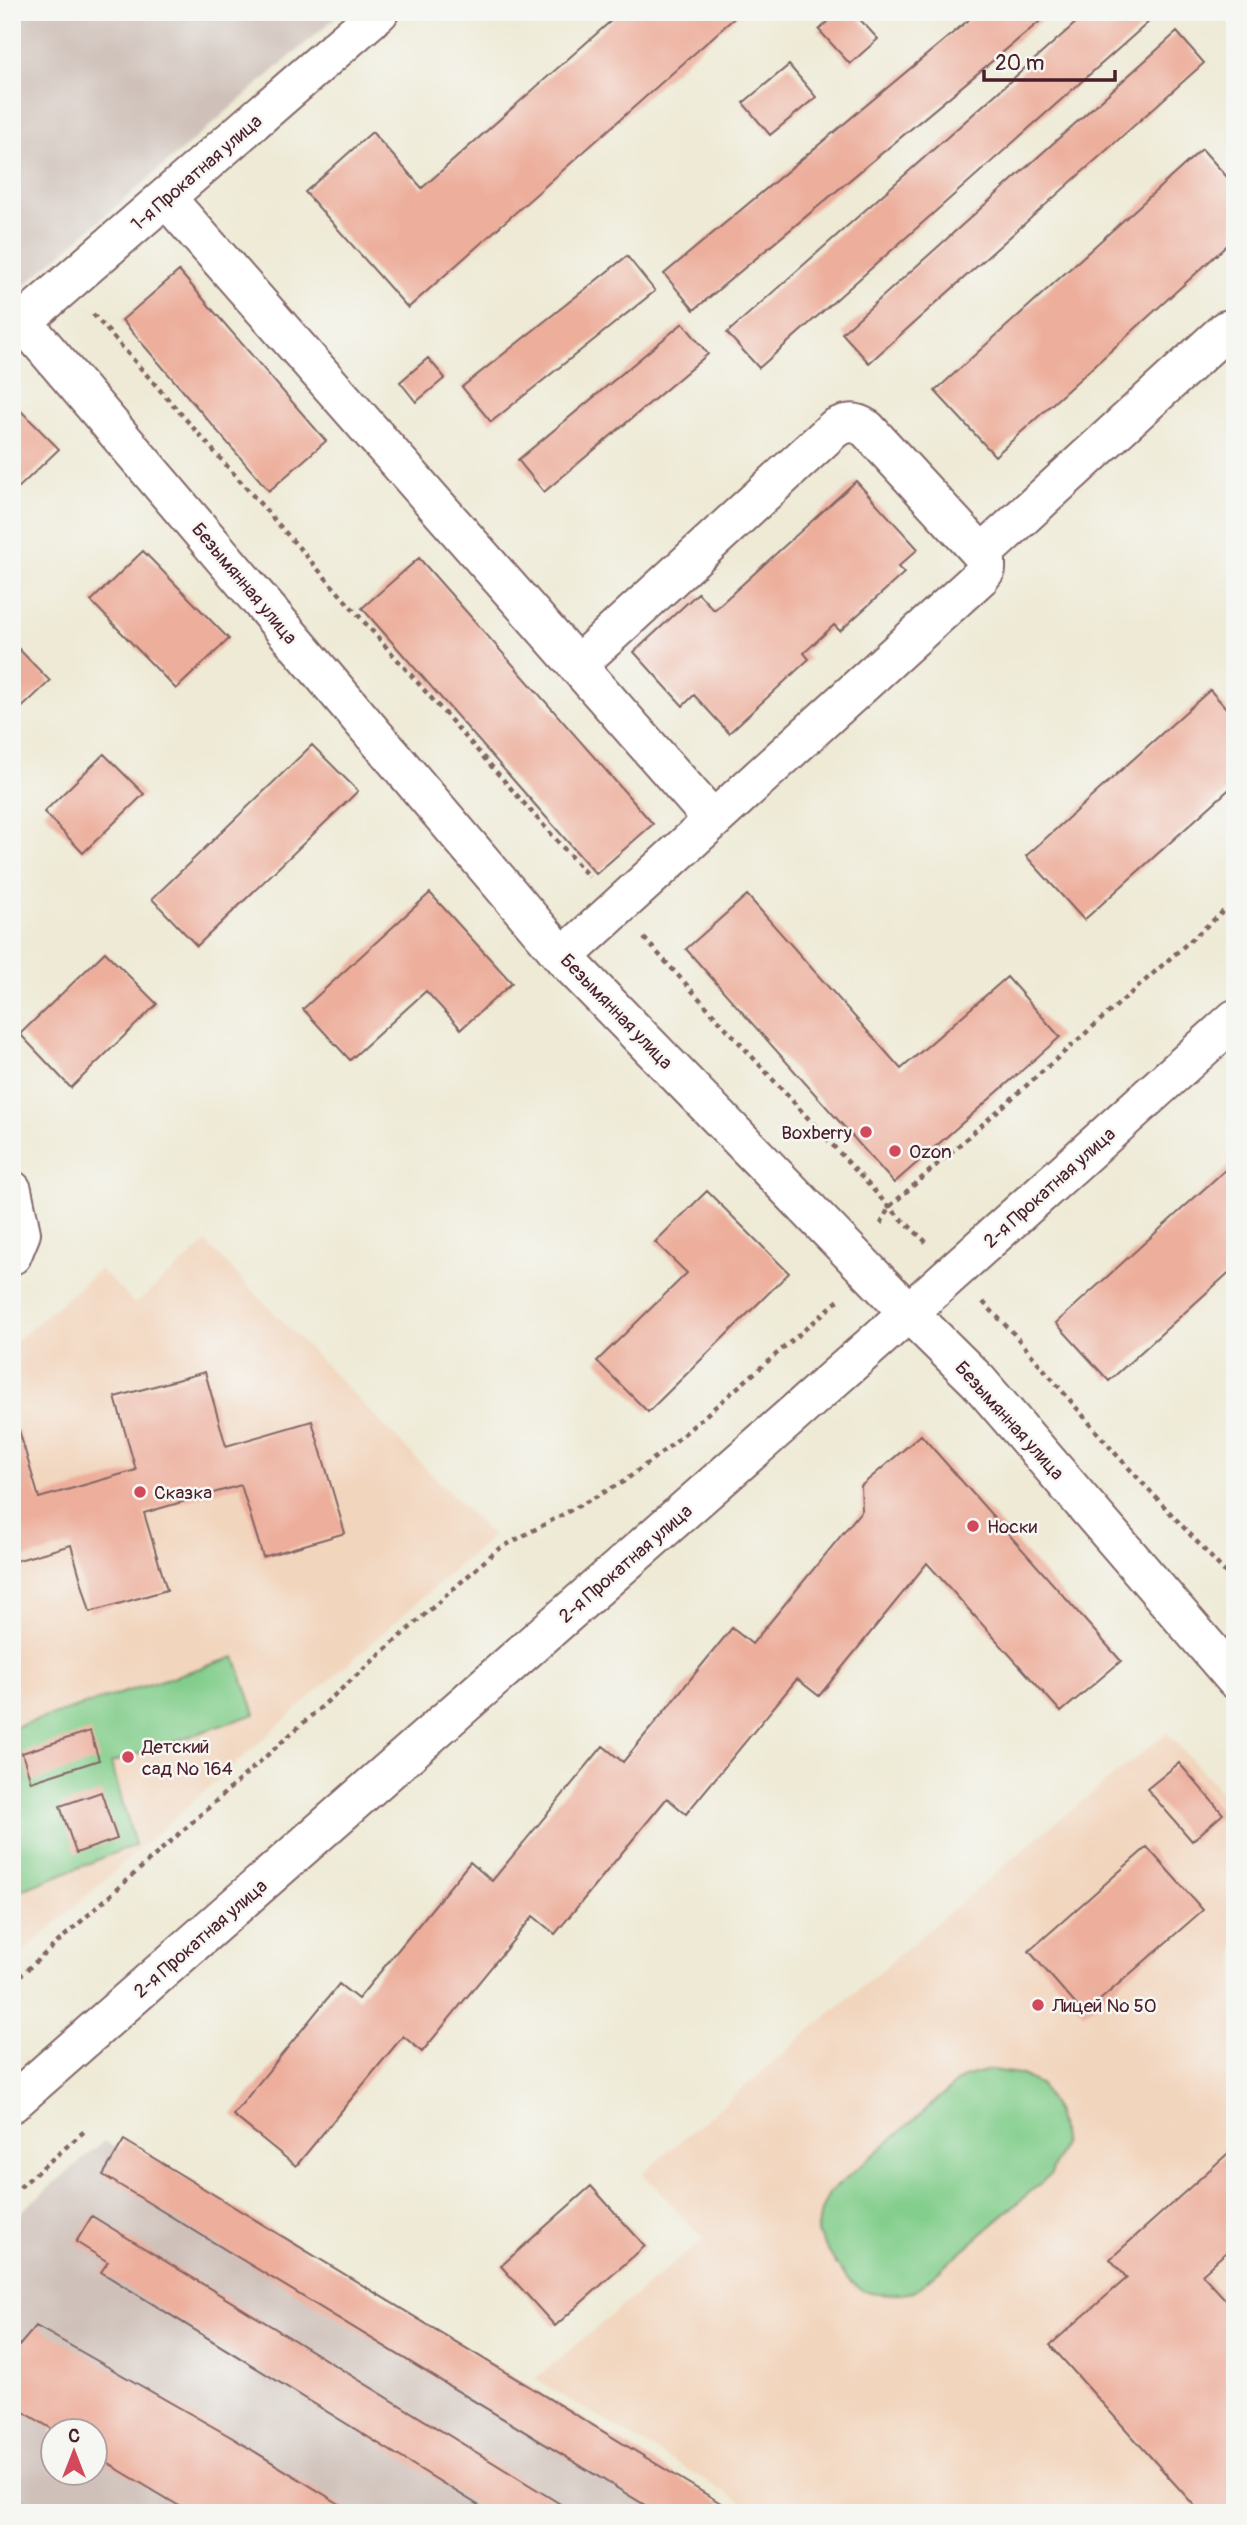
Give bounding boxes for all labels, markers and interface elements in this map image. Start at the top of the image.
scale bar [984,38,1116,82]
text: 20 m [995,50,1044,77]
street label: 1-я Прокатная улица [126,109,267,236]
street label: Безымянная улица [186,518,302,650]
street label: Безымянная улица [555,949,678,1075]
place label: Boxberry [781,1121,852,1145]
street label: 2-я Прокатная улица [979,1122,1121,1253]
marker: Boxberry [858,1124,874,1140]
place label: Ozon [909,1140,952,1164]
marker: Ozon [887,1143,903,1159]
street label: Безымянная улица [950,1356,1069,1485]
place label: Сказка [154,1481,212,1505]
marker: Сказка [132,1484,148,1500]
street label: 2-я Прокатная улица [554,1499,697,1628]
place label: Носки [987,1515,1038,1539]
marker: Носки [965,1518,981,1534]
place label: Детский сад № 164 [141,1735,233,1781]
marker: Детский сад № 164 [120,1749,136,1765]
street label: 2-я Прокатная улица [129,1874,272,2003]
place label: Лицей № 50 [1051,1994,1157,2018]
marker: Лицей № 50 [1030,1997,1046,2013]
north arrow [38,2416,108,2486]
text: С [68,2424,80,2448]

